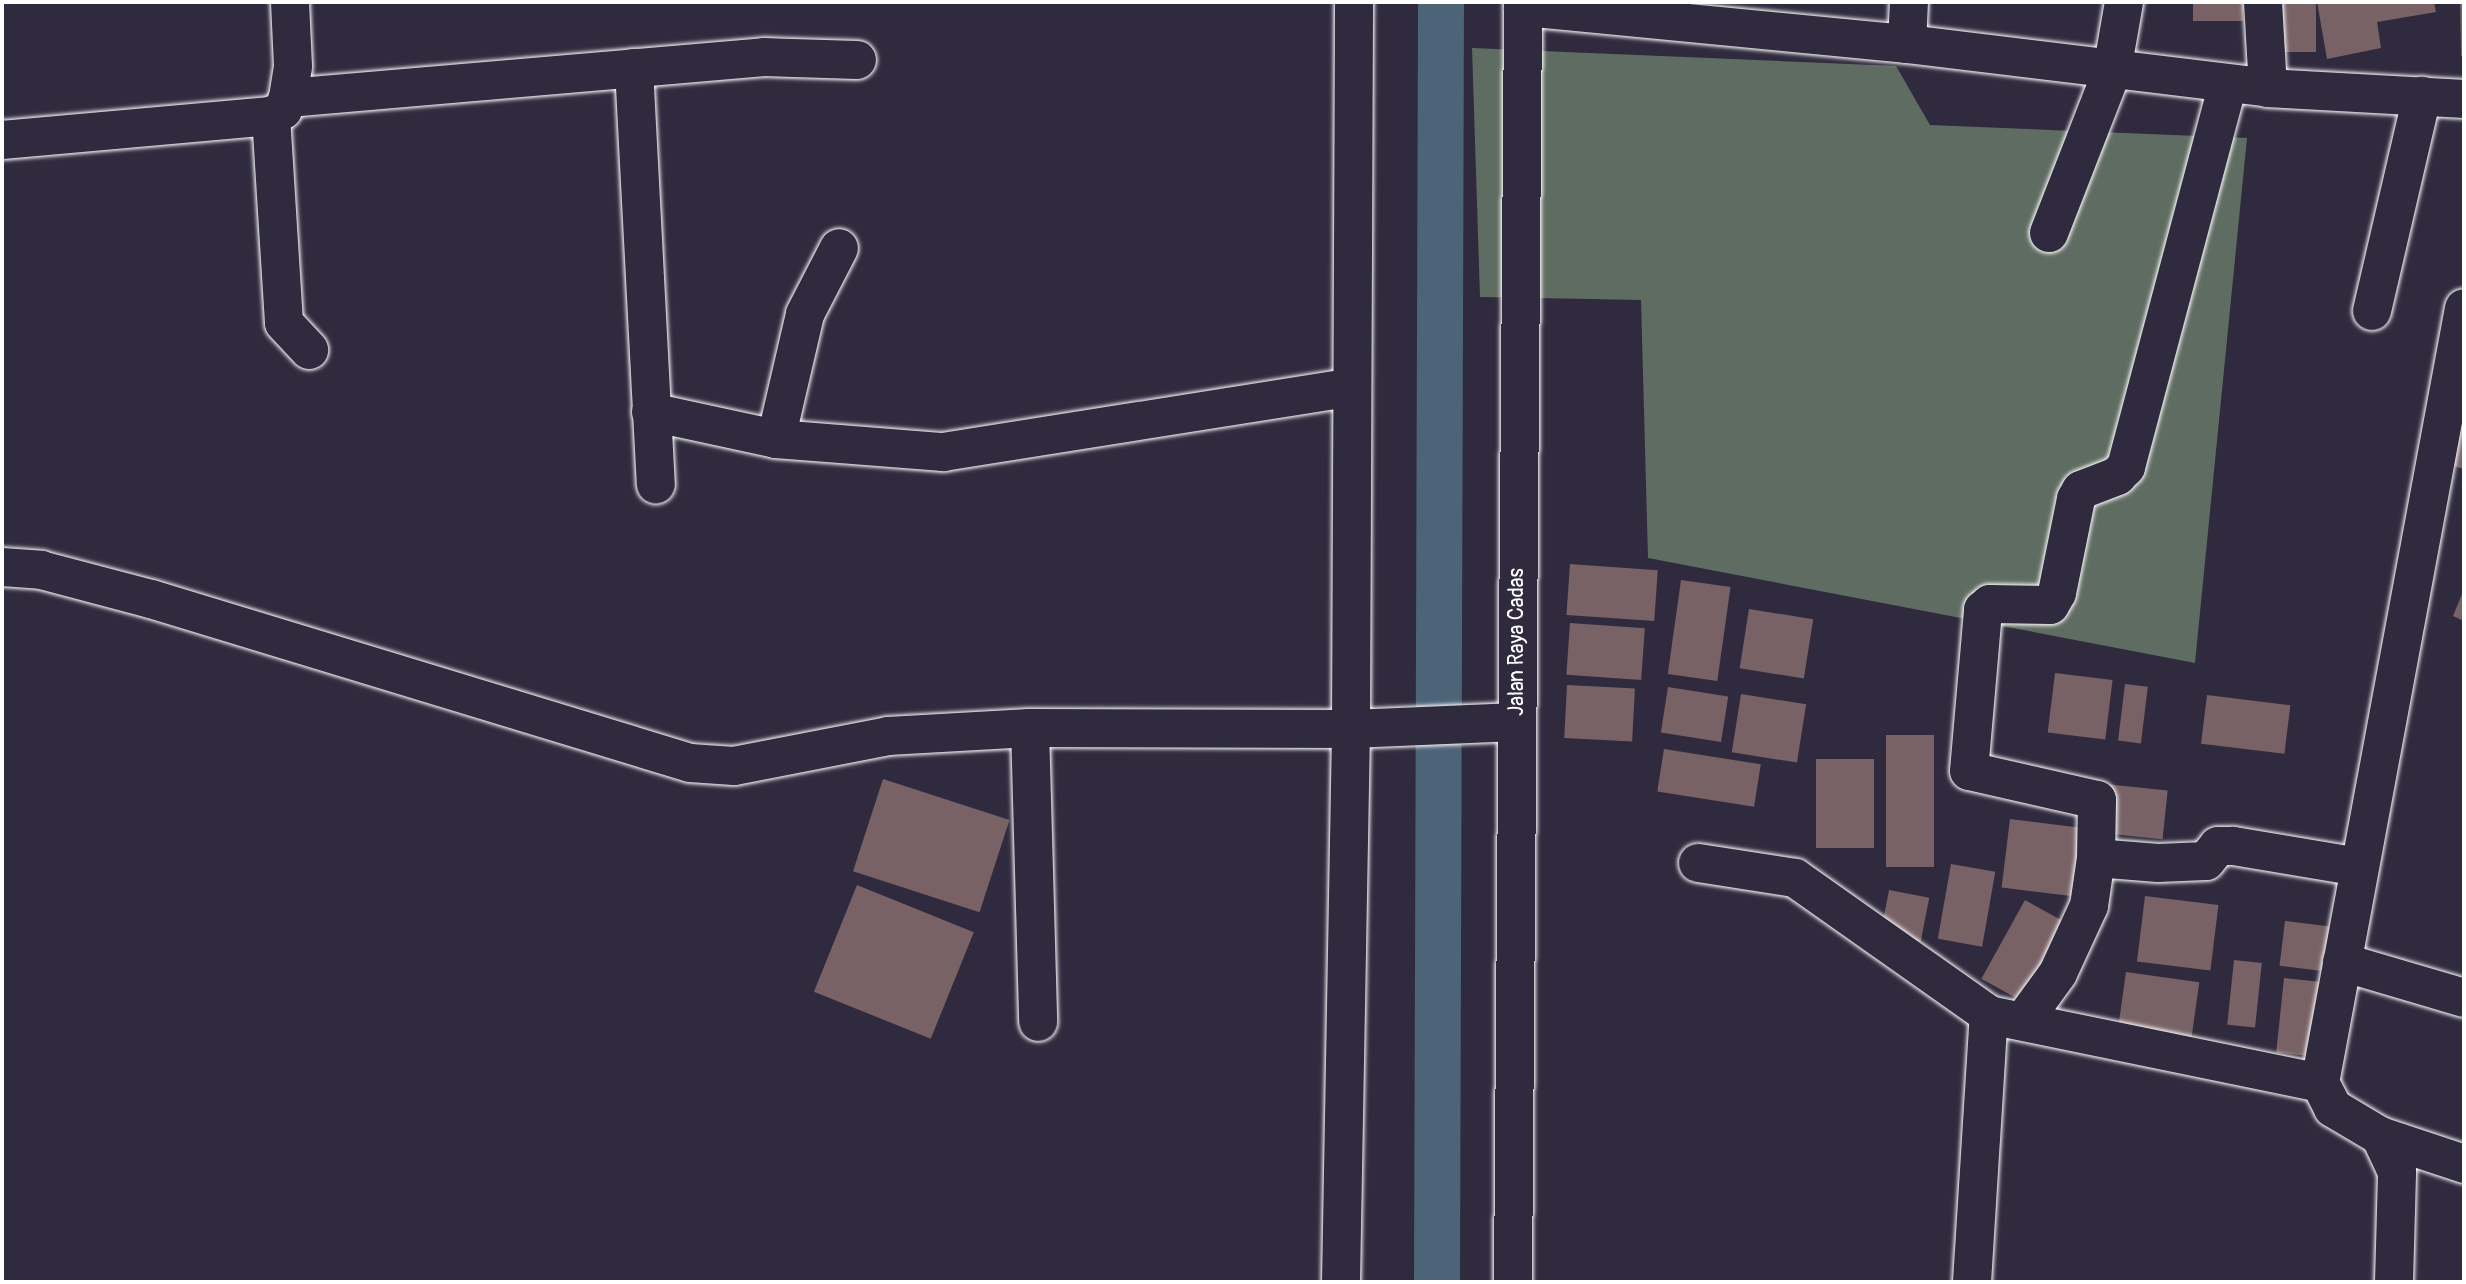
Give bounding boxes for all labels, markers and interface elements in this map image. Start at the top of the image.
street label: Jalan Raya Cadas [1504,568,1530,716]

